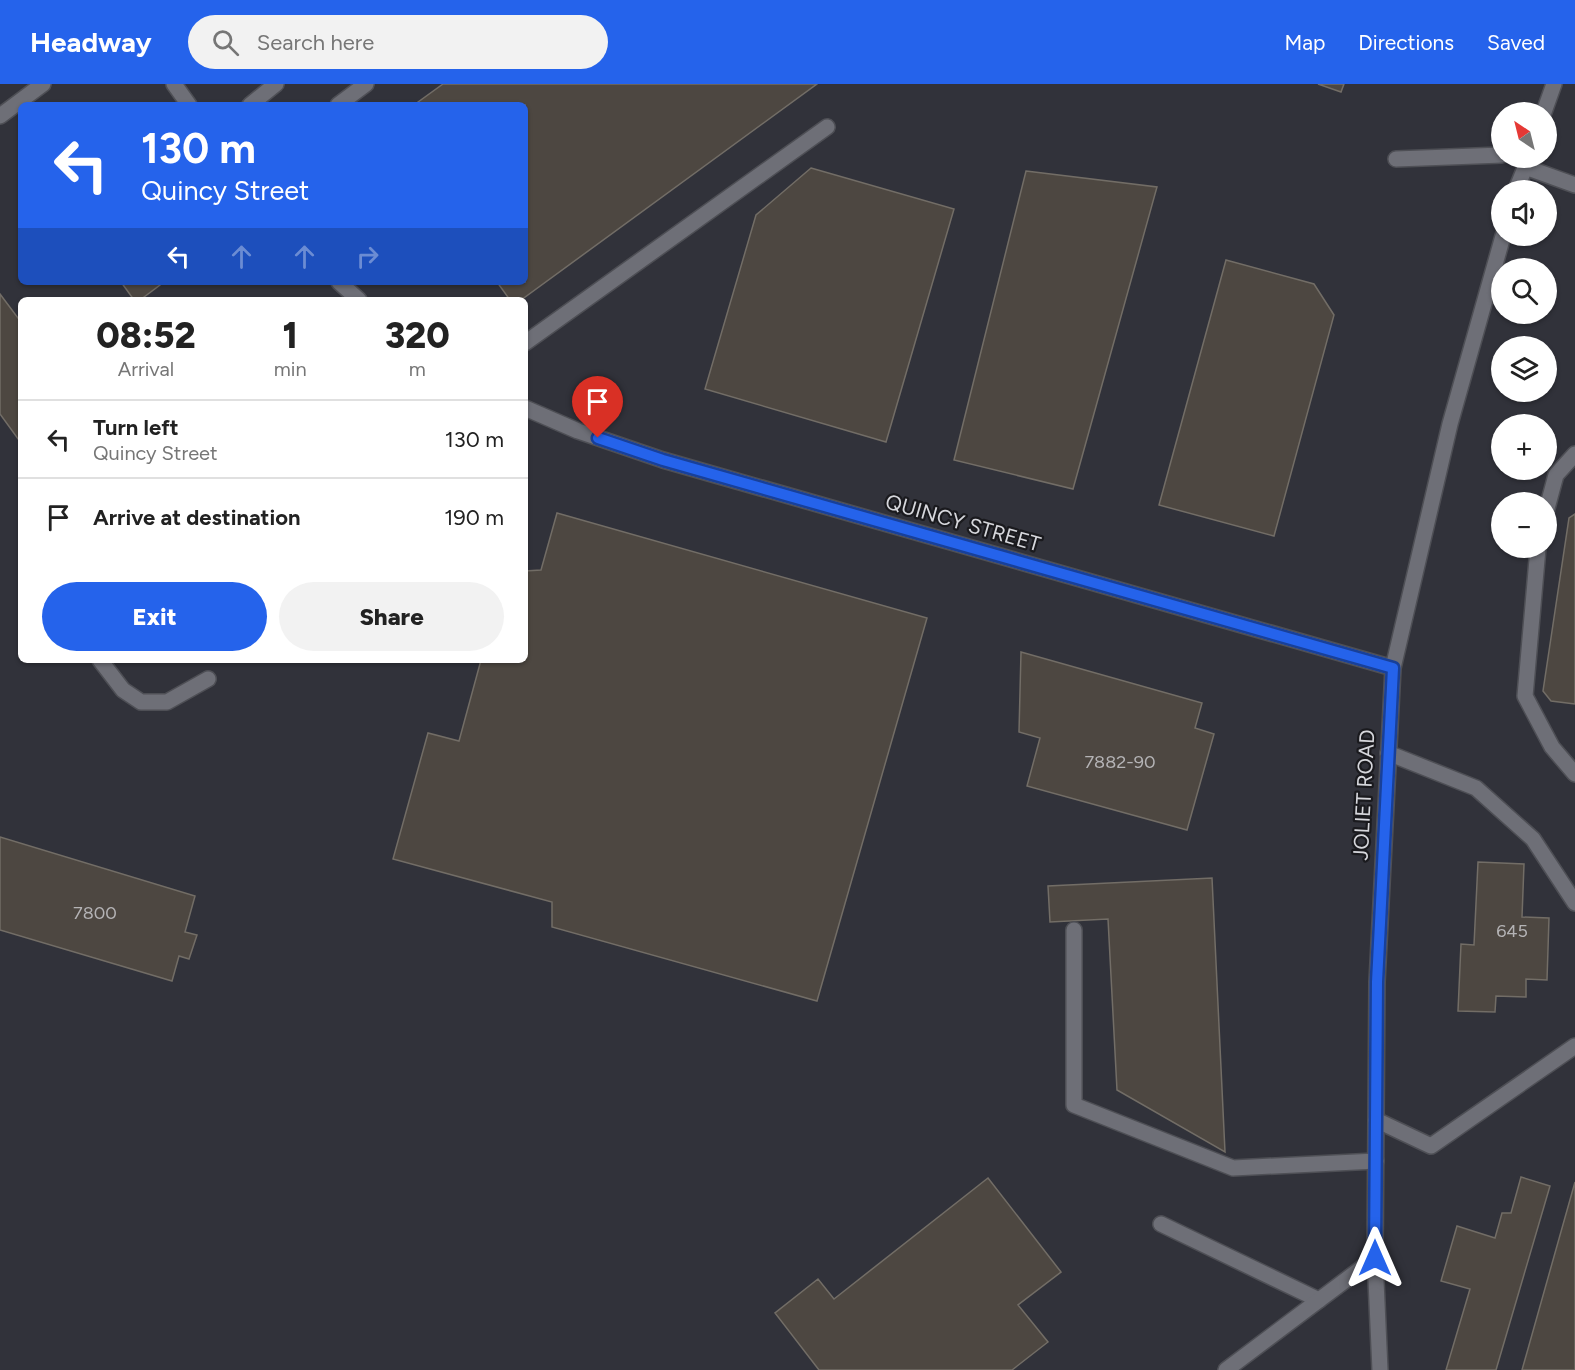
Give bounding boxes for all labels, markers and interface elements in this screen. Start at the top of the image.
search box [188,15,608,69]
text: Headway [30,25,152,59]
icon: search [209,26,242,59]
text: Search here [257,29,374,56]
text: Map [1284,30,1325,55]
text: Directions [1358,30,1454,55]
text: Saved [1487,30,1545,55]
north arrow [1491,102,1557,168]
map controls [1491,102,1557,558]
text: 130 m [141,123,256,174]
icon: left [42,126,120,204]
text: Quincy Street [141,174,309,207]
button: sound [1491,180,1557,246]
icon: left [162,240,195,273]
icon: ahead [225,240,258,273]
icon: ahead [288,240,321,273]
icon: right [351,240,384,273]
button: search [1491,258,1557,324]
text: 08:52 [96,314,196,357]
text: 1 [283,314,298,357]
text: 320 [385,314,450,357]
button: layers [1491,336,1557,402]
text: Arrival [118,357,174,381]
text: min [274,357,307,381]
text: m [409,357,426,381]
pin [572,376,623,438]
icon: arrive [581,385,614,418]
text: Turn left [93,414,179,441]
button: + [1491,414,1557,480]
icon: left [42,423,75,456]
text: 130 m [445,426,504,453]
text: Quincy Street [93,441,218,465]
street label: QUINCY STREET [883,488,1044,557]
button: − [1491,492,1557,558]
icon: arrive [42,501,75,534]
text: Arrive at destination [93,504,301,531]
text: 190 m [444,504,504,531]
button: Exit [42,582,267,651]
button: Share [279,582,504,651]
street label: JOLIET ROAD [1348,729,1379,861]
house number: 7882-90 [1084,751,1156,773]
house number: 7800 [73,902,117,924]
house number: 645 [1496,920,1528,942]
position arrow [1343,1226,1407,1290]

